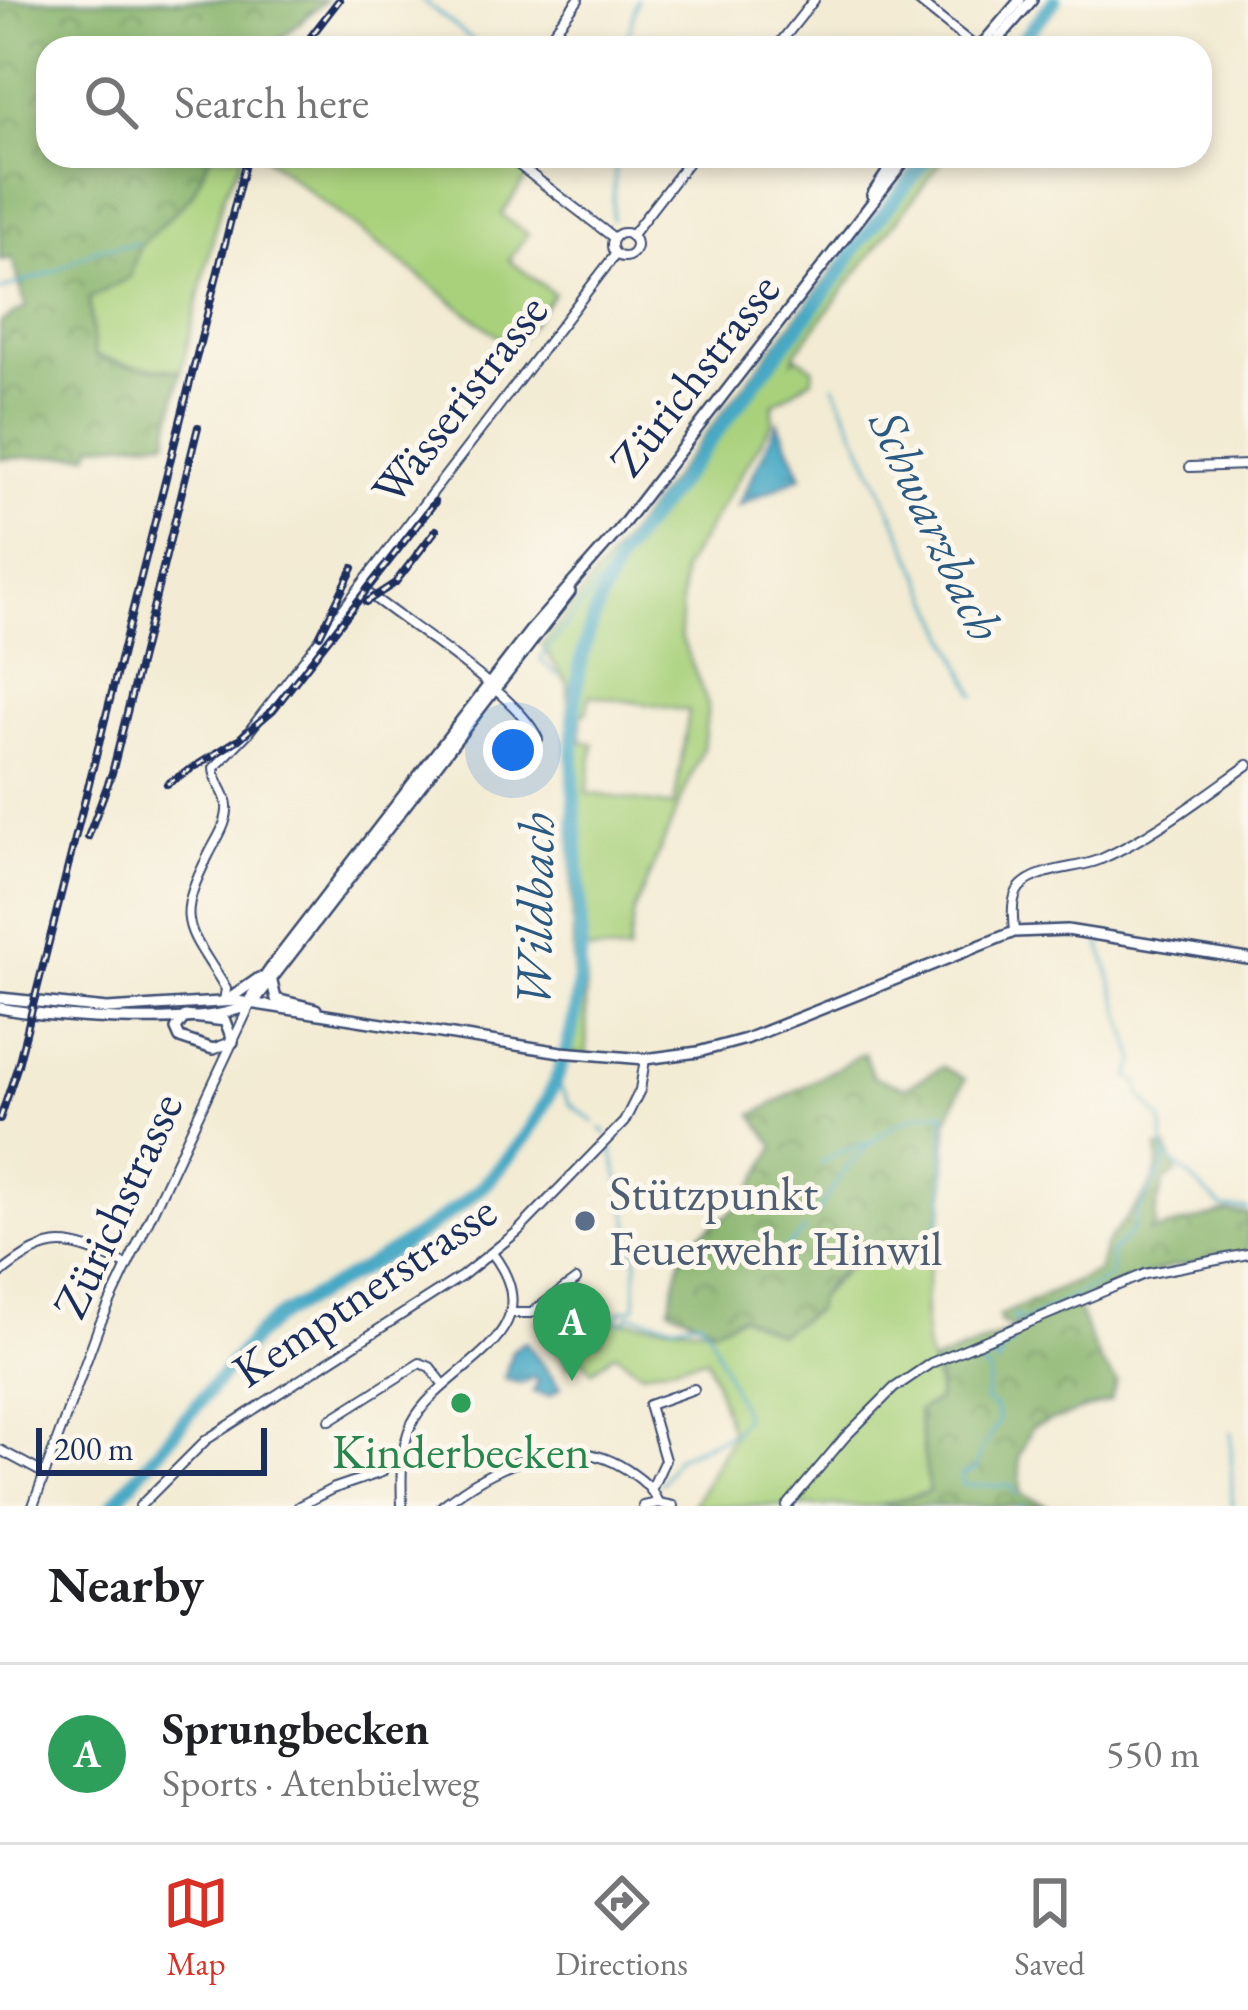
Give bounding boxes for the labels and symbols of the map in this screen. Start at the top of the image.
street label: Zürichstrasse [595,260,793,488]
street label: Wässeristrasse [357,281,561,517]
water label: Schwarzbach [854,398,1019,651]
your location [483,720,543,780]
water label: Wildbach [499,812,569,1008]
street label: Zürichstrasse [38,1082,196,1328]
place label: Stützpunkt Feuerwehr Hinwil [609,1162,943,1279]
street label: Kemptnerstrasse [221,1179,507,1401]
marker: Stützpunkt Feuerwehr Hinwil [572,1208,598,1234]
pin: A [533,1282,611,1381]
marker: Kinderbecken [448,1390,474,1416]
place label: Kinderbecken [332,1420,590,1482]
scale bar [36,1422,267,1475]

